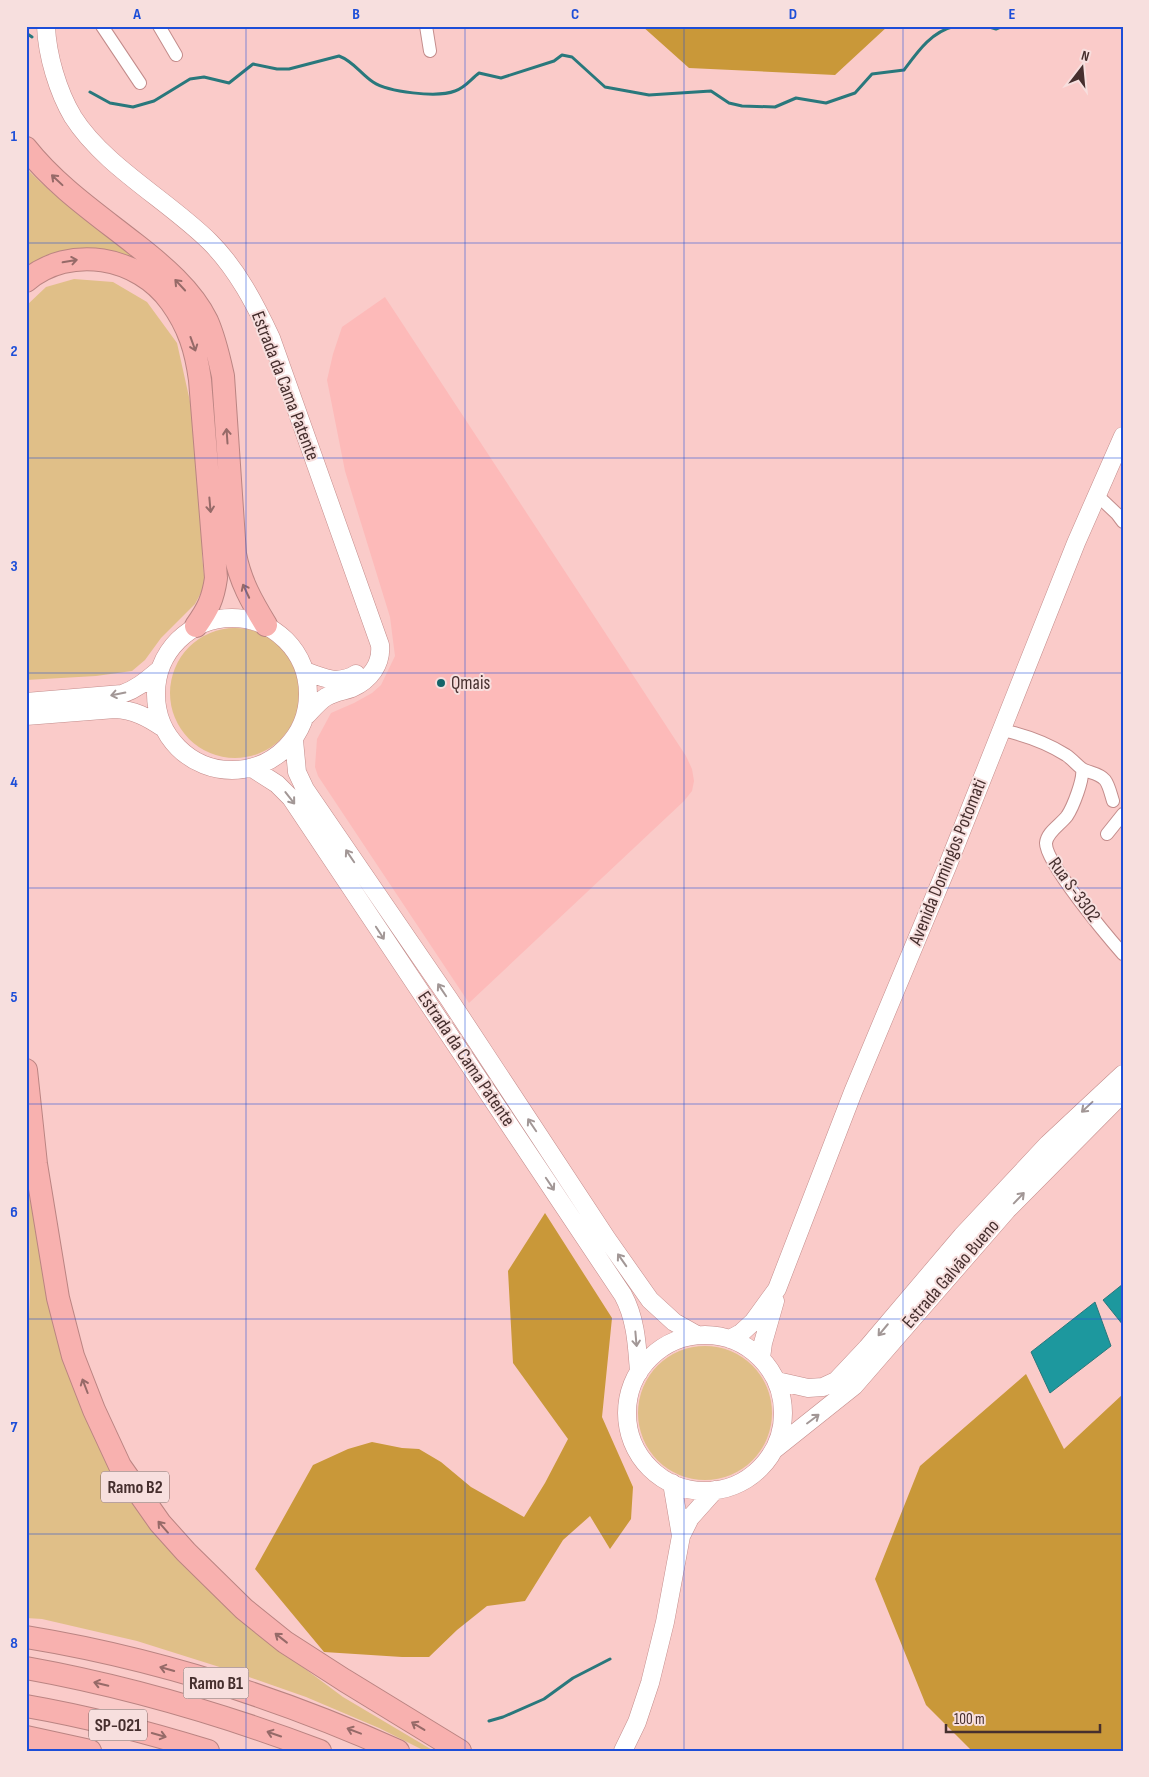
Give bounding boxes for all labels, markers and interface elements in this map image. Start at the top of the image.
text: A [132,5,141,24]
text: B [352,5,360,24]
text: C [571,5,579,24]
text: D [789,5,797,24]
text: E [1009,5,1016,24]
north arrow [1056,42,1106,92]
text: N [1080,47,1091,65]
text: 1 [11,127,18,146]
one-way arrow [50,174,63,186]
one-way arrow [61,255,77,265]
one-way arrow [174,278,186,291]
street label: Estrada da Cama Patente [246,308,324,464]
one-way arrow [189,335,198,351]
text: 2 [10,342,18,361]
one-way arrow [223,428,232,444]
one-way arrow [206,496,215,512]
text: 3 [10,557,18,576]
one-way arrow [241,584,251,599]
place label: Qmais [451,672,490,695]
marker: Qmais [435,677,447,689]
one-way arrow [110,690,126,699]
text: 4 [10,773,18,792]
street label: Avenida Domingos Potomati [904,776,992,949]
one-way arrow [285,791,296,804]
one-way arrow [345,849,355,863]
street label: Rua S-3302 [1043,853,1105,927]
one-way arrow [375,926,385,940]
one-way arrow [437,983,447,997]
street label: Estrada da Cama Patente [412,987,520,1131]
text: 5 [10,988,18,1007]
one-way arrow [1080,1101,1093,1113]
one-way arrow [526,1119,536,1133]
one-way arrow [545,1176,555,1190]
one-way arrow [1013,1192,1025,1204]
text: 6 [10,1203,18,1222]
street label: Estrada Galvão Bueno [897,1215,1005,1333]
one-way arrow [617,1253,627,1267]
one-way arrow [877,1324,888,1337]
one-way arrow [631,1331,641,1347]
one-way arrow [80,1378,89,1394]
one-way arrow [806,1413,819,1424]
text: 7 [11,1418,18,1437]
road number: Ramo B2 [101,1471,169,1502]
one-way arrow [158,1520,169,1533]
one-way arrow [275,1633,288,1644]
text: 8 [10,1634,18,1653]
one-way arrow [159,1663,175,1673]
road number: Ramo B1 [184,1668,248,1699]
one-way arrow [93,1679,109,1688]
scale bar [946,1702,1100,1734]
road number: SP-021 [89,1710,147,1740]
text: 100 m [954,1710,985,1729]
one-way arrow [412,1720,426,1730]
one-way arrow [347,1726,362,1735]
one-way arrow [266,1728,282,1738]
one-way arrow [151,1731,167,1741]

